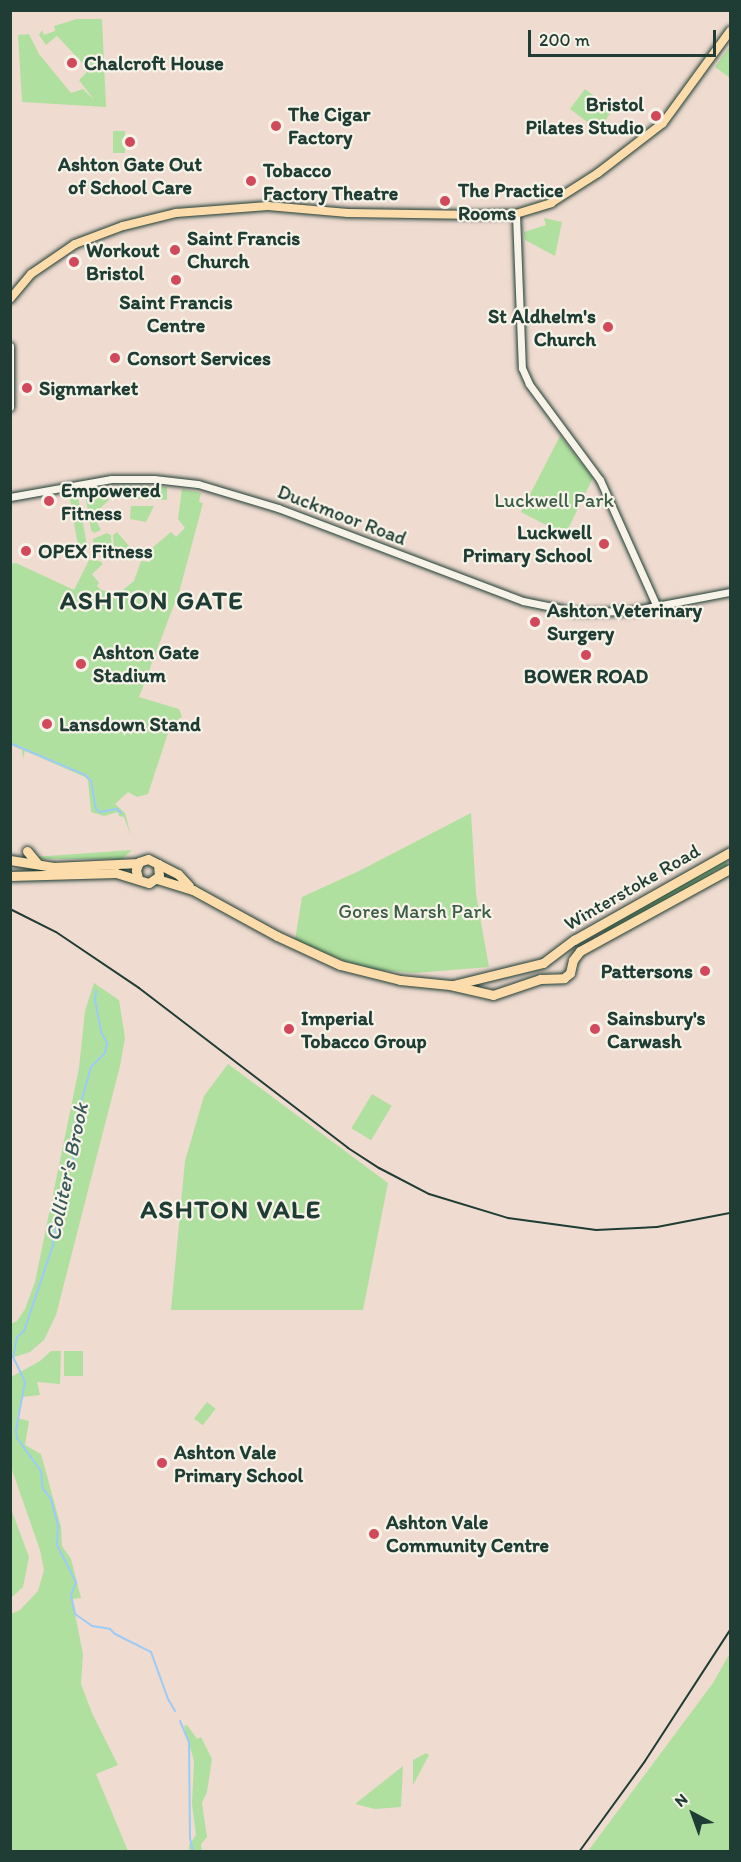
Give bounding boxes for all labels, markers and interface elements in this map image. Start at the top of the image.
scale bar [531,18,718,56]
text: 200 m [539,29,590,51]
place label: Chalcroft House [84,51,224,75]
marker: Chalcroft House [65,56,79,70]
place label: Bristol Pilates Studio [526,92,644,139]
place label: The Cigar Factory [288,102,370,149]
marker: Bristol Pilates Studio [649,109,663,123]
marker: The Cigar Factory [269,119,283,133]
marker: Ashton Gate Out of School Care [123,135,137,149]
place label: Ashton Gate Out of School Care [58,152,202,199]
place label: Tobacco Factory Theatre [263,158,398,205]
marker: Tobacco Factory Theatre [244,174,258,188]
place label: The Practice Rooms [458,178,565,225]
marker: The Practice Rooms [436,192,454,210]
place label: Saint Francis Church [187,226,300,273]
place label: Workout Bristol [86,238,160,285]
marker: Saint Francis Church [168,243,182,257]
marker: Workout Bristol [67,255,81,269]
marker: Saint Francis Centre [169,273,183,287]
place label: Saint Francis Centre [120,290,232,337]
place label: St Aldhelm's Church [489,304,596,351]
marker: St Aldhelm's Church [601,320,615,334]
place label: Consort Services [127,346,271,370]
marker: Consort Services [108,351,122,365]
place label: Signmarket [39,376,138,400]
marker: Signmarket [20,381,34,395]
place label: Empowered Fitness [61,478,160,525]
street label: Duckmoor Road [274,479,410,551]
park label: Luckwell Park [495,488,613,512]
marker: Empowered Fitness [42,494,56,508]
place label: Luckwell Primary School [463,520,592,567]
marker: Luckwell Primary School [597,537,611,551]
place label: OPEX Fitness [38,539,153,563]
marker: OPEX Fitness [19,544,33,558]
district label: ASHTON GATE [59,585,245,617]
place label: Ashton Veterinary Surgery [547,598,702,645]
marker: Ashton Veterinary Surgery [528,615,542,629]
place label: Ashton Gate Stadium [93,640,200,687]
marker: BOWER ROAD [579,648,593,662]
marker: Ashton Gate Stadium [74,657,88,671]
place label: BOWER ROAD [524,664,648,688]
place label: Lansdown Stand [59,712,200,736]
marker: Lansdown Stand [40,717,54,731]
street label: Winterstoke Road [560,838,704,936]
park label: Gores Marsh Park [339,899,491,923]
place label: Pattersons [601,959,693,983]
marker: Pattersons [698,964,712,978]
place label: Imperial Tobacco Group [301,1006,427,1053]
place label: Sainsbury's Carwash [607,1006,706,1053]
marker: Imperial Tobacco Group [282,1022,296,1036]
marker: Sainsbury's Carwash [588,1022,602,1036]
water label: Colliter's Brook [40,1101,94,1243]
district label: ASHTON VALE [140,1194,322,1226]
place label: Ashton Vale Primary School [174,1440,303,1487]
marker: Ashton Vale Primary School [155,1456,169,1470]
place label: Ashton Vale Community Centre [386,1510,549,1557]
marker: Ashton Vale Community Centre [367,1527,381,1541]
north arrow [663,1784,723,1844]
text: N [671,1789,691,1811]

